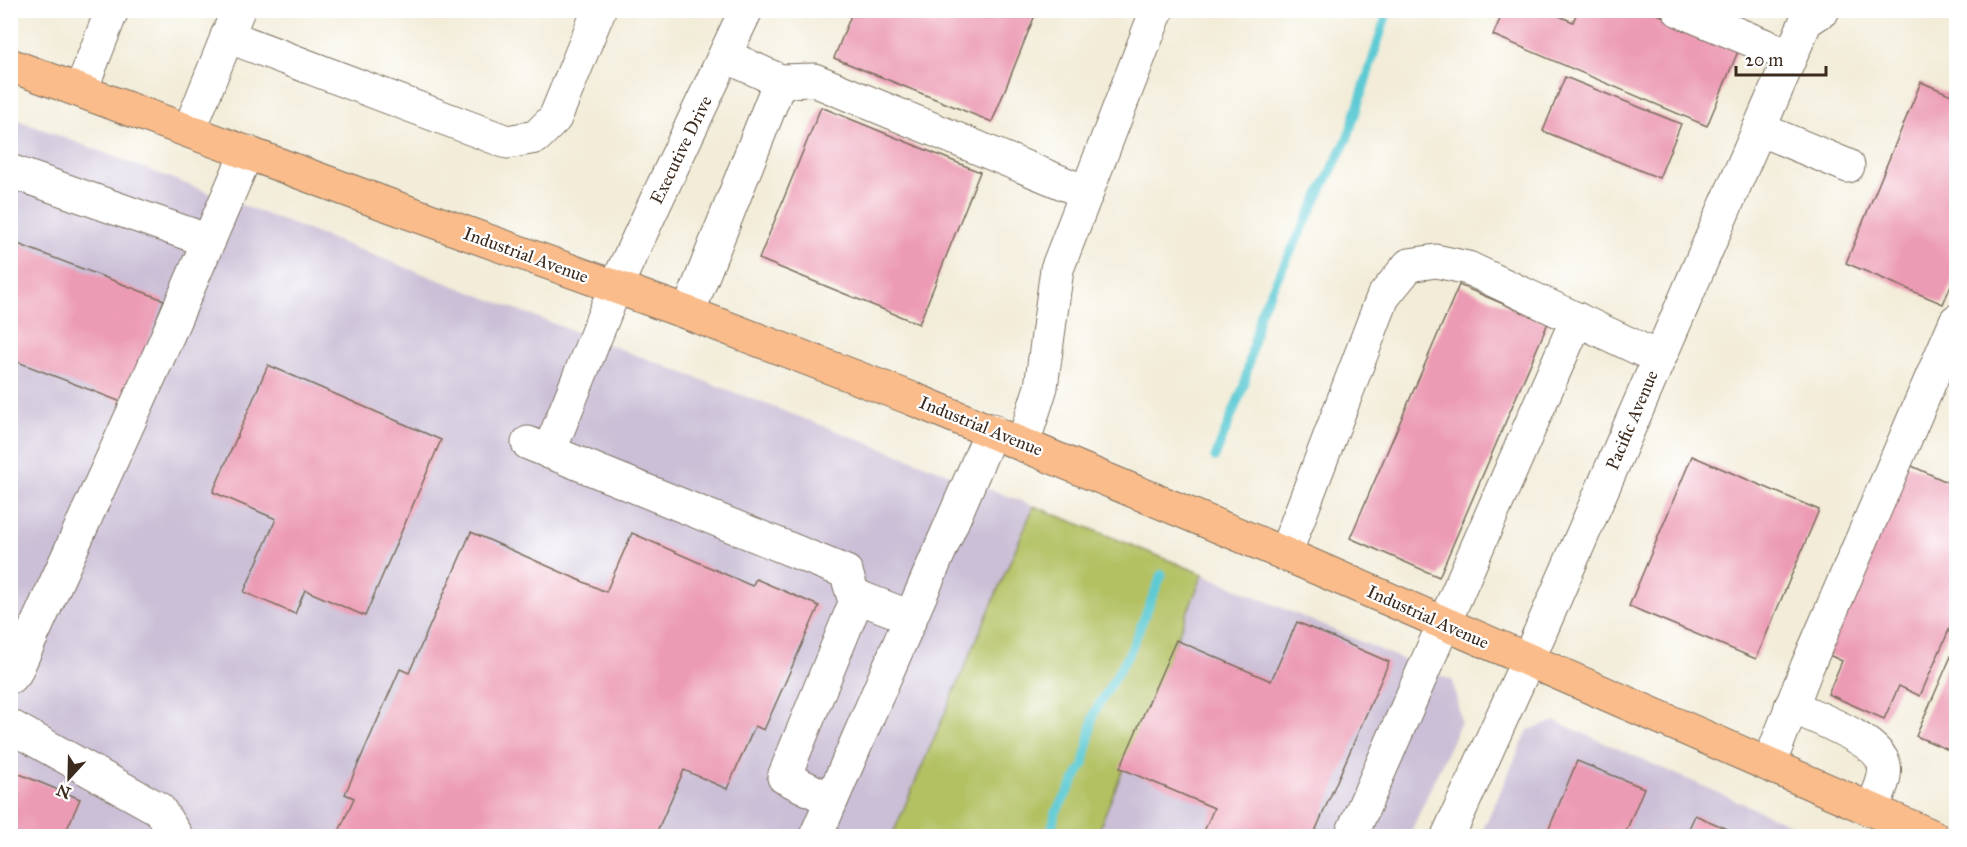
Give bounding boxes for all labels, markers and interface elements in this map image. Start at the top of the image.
scale bar [1736,39,1826,77]
text: 20 m [1745,49,1783,71]
street label: Executive Drive [645,92,717,208]
street label: Industrial Avenue [461,222,591,288]
street label: Pacific Avenue [1601,367,1663,473]
street label: Industrial Avenue [916,391,1046,461]
street label: Industrial Avenue [1364,580,1492,654]
north arrow [39,748,99,808]
text: N [53,780,73,803]

